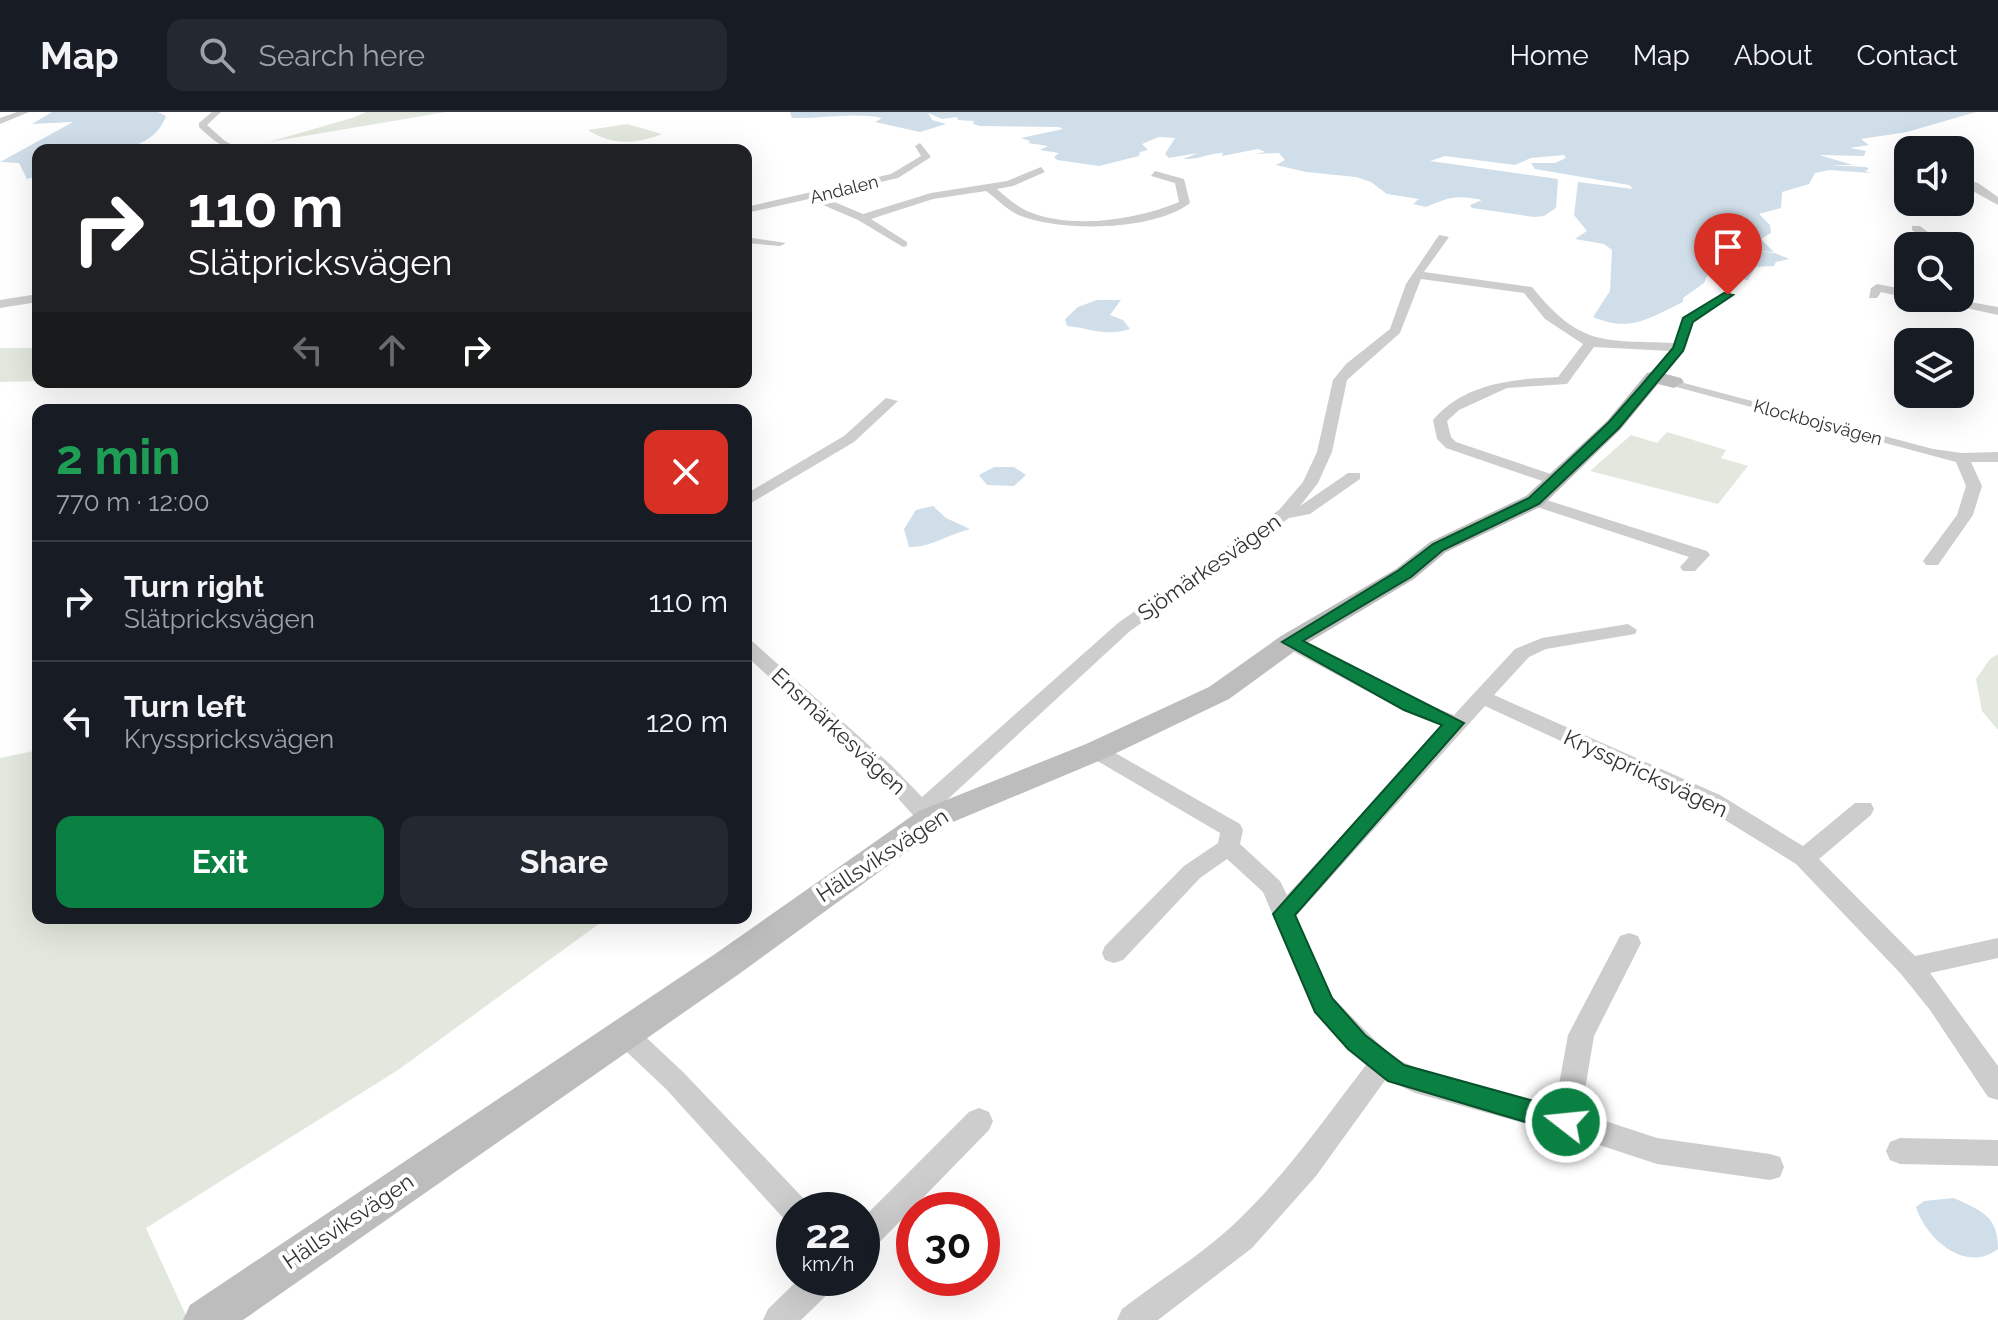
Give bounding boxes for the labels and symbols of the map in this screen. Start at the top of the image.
street label: Andalen [808,170,880,208]
pin [1694,213,1762,295]
street label: Klockbojsvägen [1751,395,1885,449]
street label: Sjömärkesvägen [1133,508,1285,626]
street label: Ensmärkesvägen [767,662,911,800]
street label: Krysspricksvägen [1560,724,1732,822]
street label: Hällsviksvägen [811,803,953,907]
position arrow [1524,1080,1608,1164]
street label: Hällsviksvägen [278,1168,418,1274]
speed limit sign: 30 [896,1192,1000,1296]

